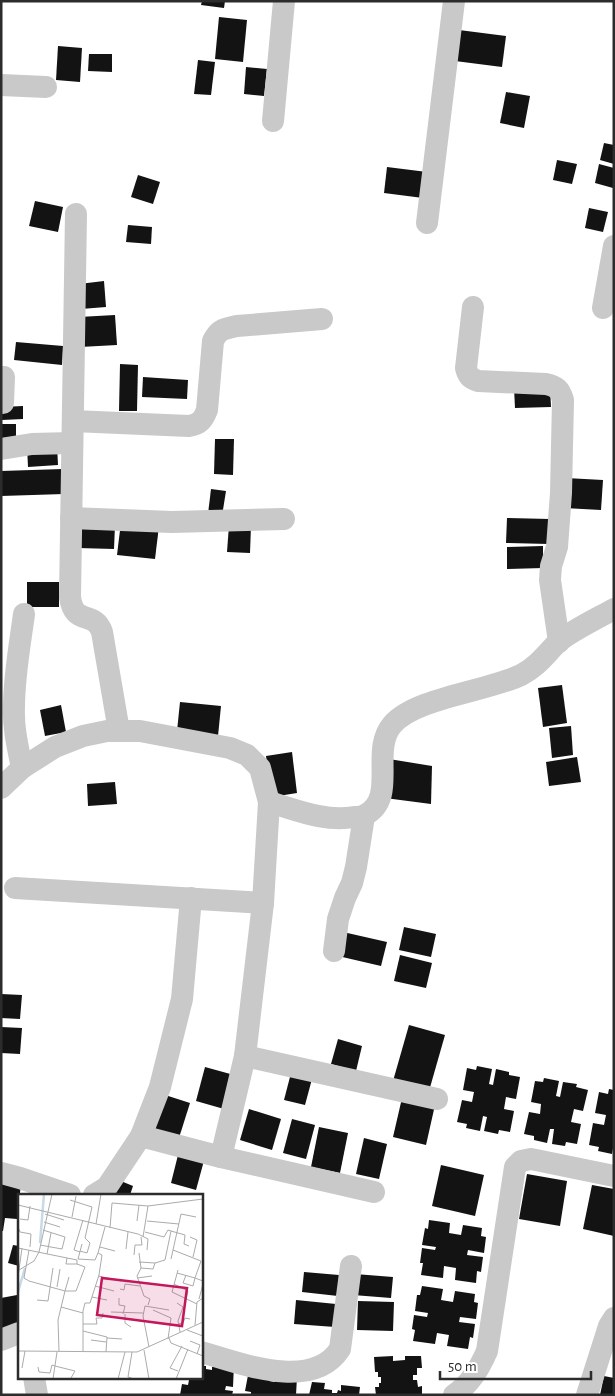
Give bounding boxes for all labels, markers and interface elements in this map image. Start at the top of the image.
inset map [18,1194,202,1378]
scale bar [440,1348,591,1380]
text: 50 m [448,1359,477,1374]

